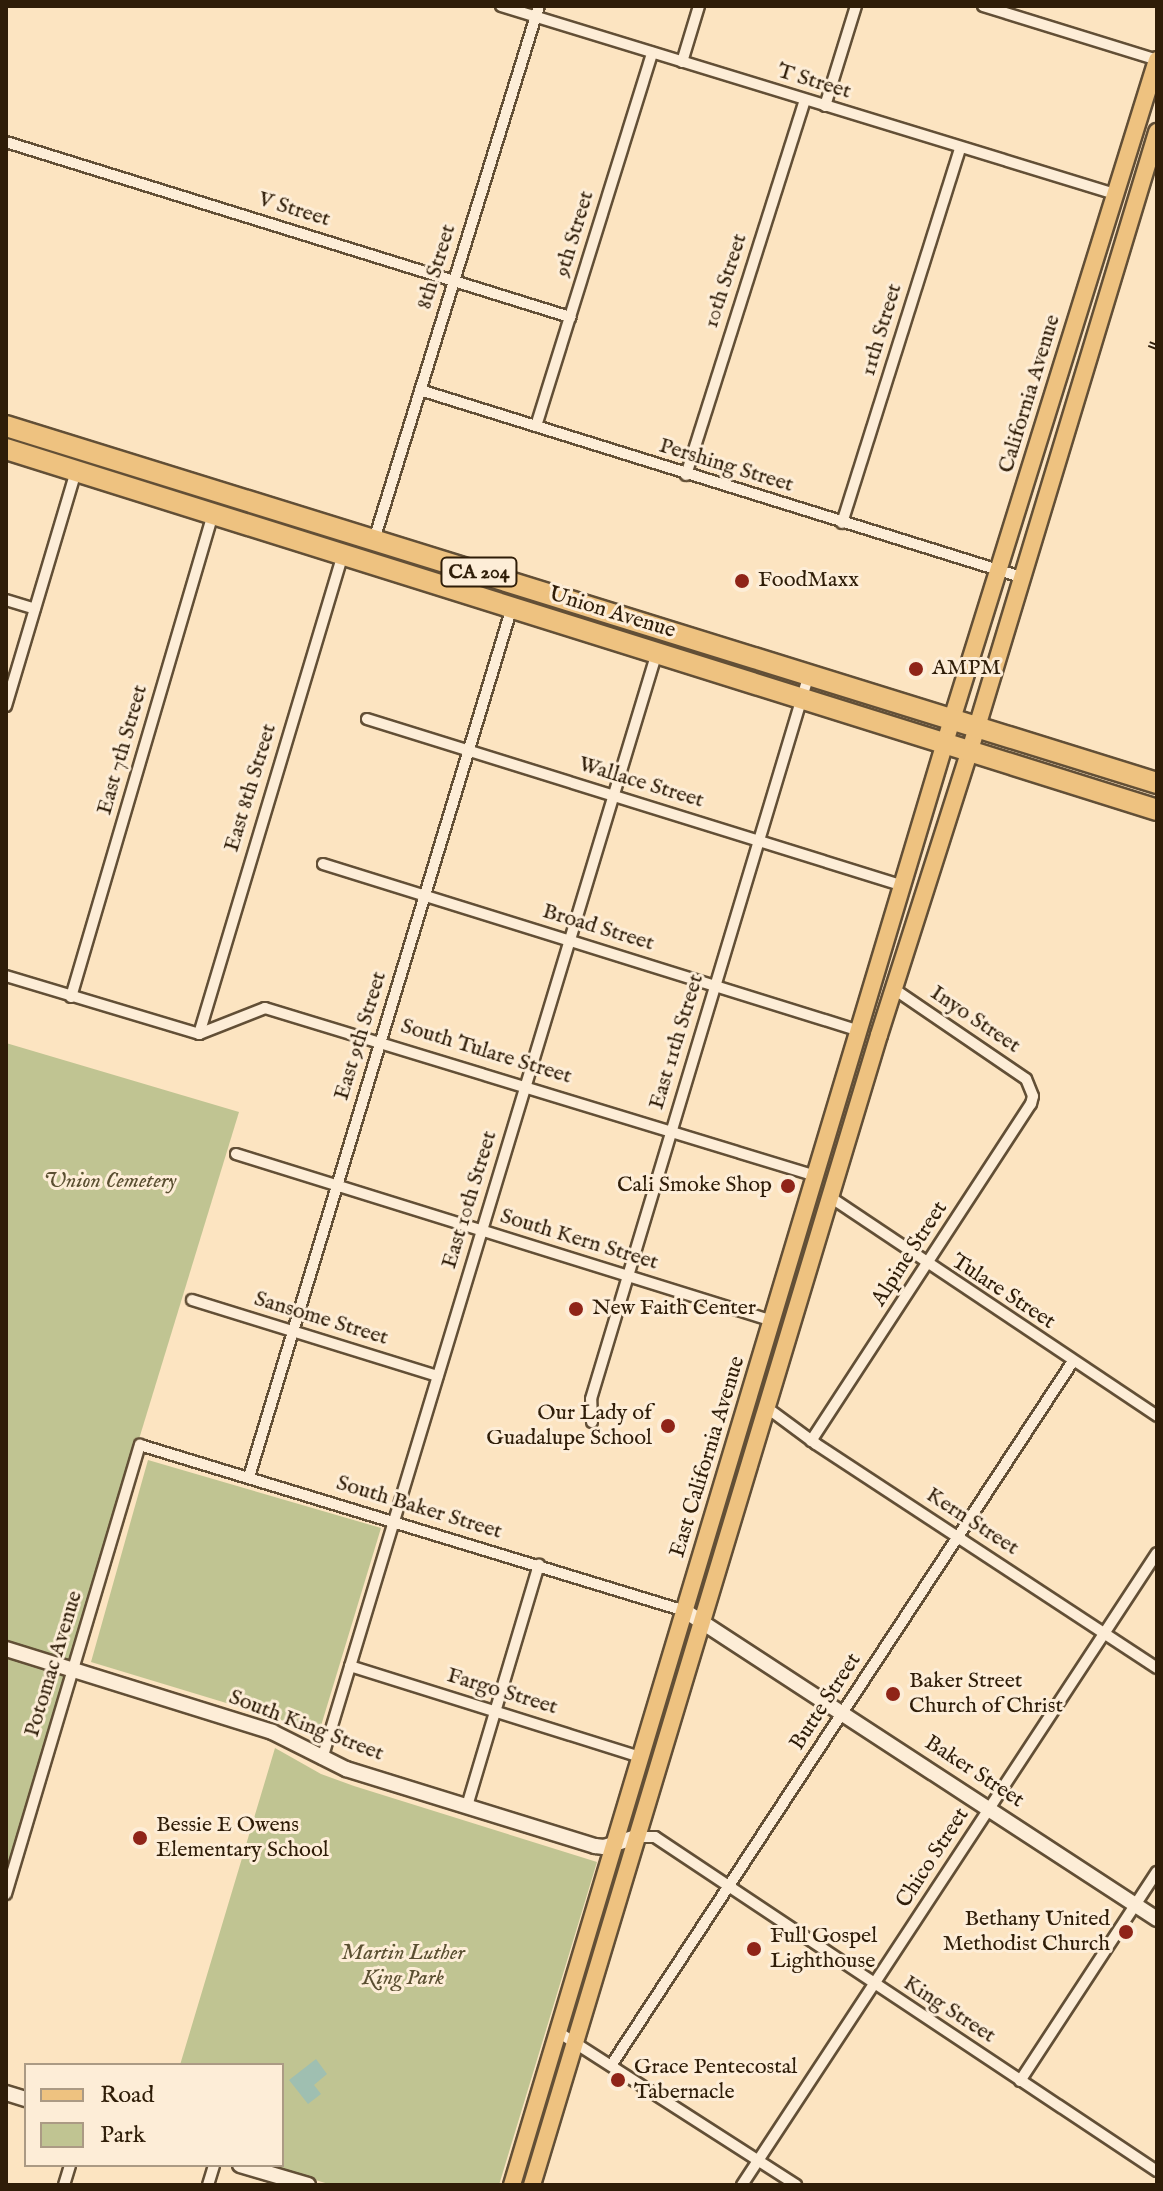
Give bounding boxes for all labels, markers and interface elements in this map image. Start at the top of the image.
street label: T Street [774,58,854,106]
street label: V Street [255,187,333,233]
street label: 9th Street [549,188,601,280]
street label: 8th Street [412,221,462,313]
street label: 10th Street [698,231,754,331]
street label: 11th Street [855,281,909,379]
street label: California Avenue [993,312,1067,476]
street label: Pershing Street [656,433,796,499]
road number: CA 204 [439,556,519,588]
place label: FoodMaxx [758,568,859,594]
marker: FoodMaxx [733,572,751,590]
street label: Union Avenue [545,581,679,645]
place label: AMPM [932,656,1001,682]
marker: AMPM [907,660,925,678]
street label: East 7th Street [92,682,154,818]
street label: East 8th Street [219,721,283,855]
street label: Wallace Street [575,751,707,815]
street label: Broad Street [539,899,657,957]
street label: East 9th Street [329,968,393,1104]
street label: East 11th Street [644,971,710,1113]
street label: Inyo Street [925,980,1025,1060]
street label: South Tulare Street [397,1013,575,1091]
street label: East 10th Street [437,1128,503,1272]
park label: Union Cemetery [44,1169,176,1195]
place label: Cali Smoke Shop [617,1173,772,1199]
marker: Cali Smoke Shop [779,1177,797,1195]
street label: Alpine Street [866,1197,954,1311]
street label: South Kern Street [497,1203,661,1277]
street label: Tulare Street [946,1249,1060,1335]
street label: Sansome Street [251,1286,391,1352]
place label: New Faith Center [592,1296,756,1322]
marker: New Faith Center [567,1300,585,1318]
street label: East California Avenue [665,1353,751,1561]
place label: Our Lady of Guadalupe School [486,1400,652,1452]
marker: Our Lady of Guadalupe School [659,1417,677,1435]
street label: South Baker Street [333,1470,505,1546]
street label: Kern Street [921,1482,1023,1562]
street label: Potomac Avenue [19,1588,89,1740]
street label: Butte Street [785,1648,867,1756]
street label: Fargo Street [443,1663,561,1721]
place label: Baker Street Church of Christ [909,1668,1063,1720]
street label: South King Street [225,1684,387,1768]
marker: Baker Street Church of Christ [884,1685,902,1703]
street label: Baker Street [919,1730,1029,1814]
street label: Chico Street [891,1803,975,1913]
place label: Bessie E Owens Elementary School [156,1812,329,1864]
marker: Bessie E Owens Elementary School [131,1829,149,1847]
place label: Bethany United Methodist Church [943,1906,1110,1958]
place label: Full Gospel Lighthouse [770,1923,877,1974]
marker: Bethany United Methodist Church [1117,1923,1135,1941]
park label: Martin Luther King Park [341,1940,465,1992]
marker: Full Gospel Lighthouse [745,1940,763,1958]
street label: King Street [898,1970,1000,2050]
place label: Grace Pentecostal Tabernacle [634,2054,797,2106]
legend [24,2063,284,2167]
marker: Grace Pentecostal Tabernacle [609,2071,627,2089]
text: Road [100,2080,154,2111]
text: Park [100,2120,146,2151]

